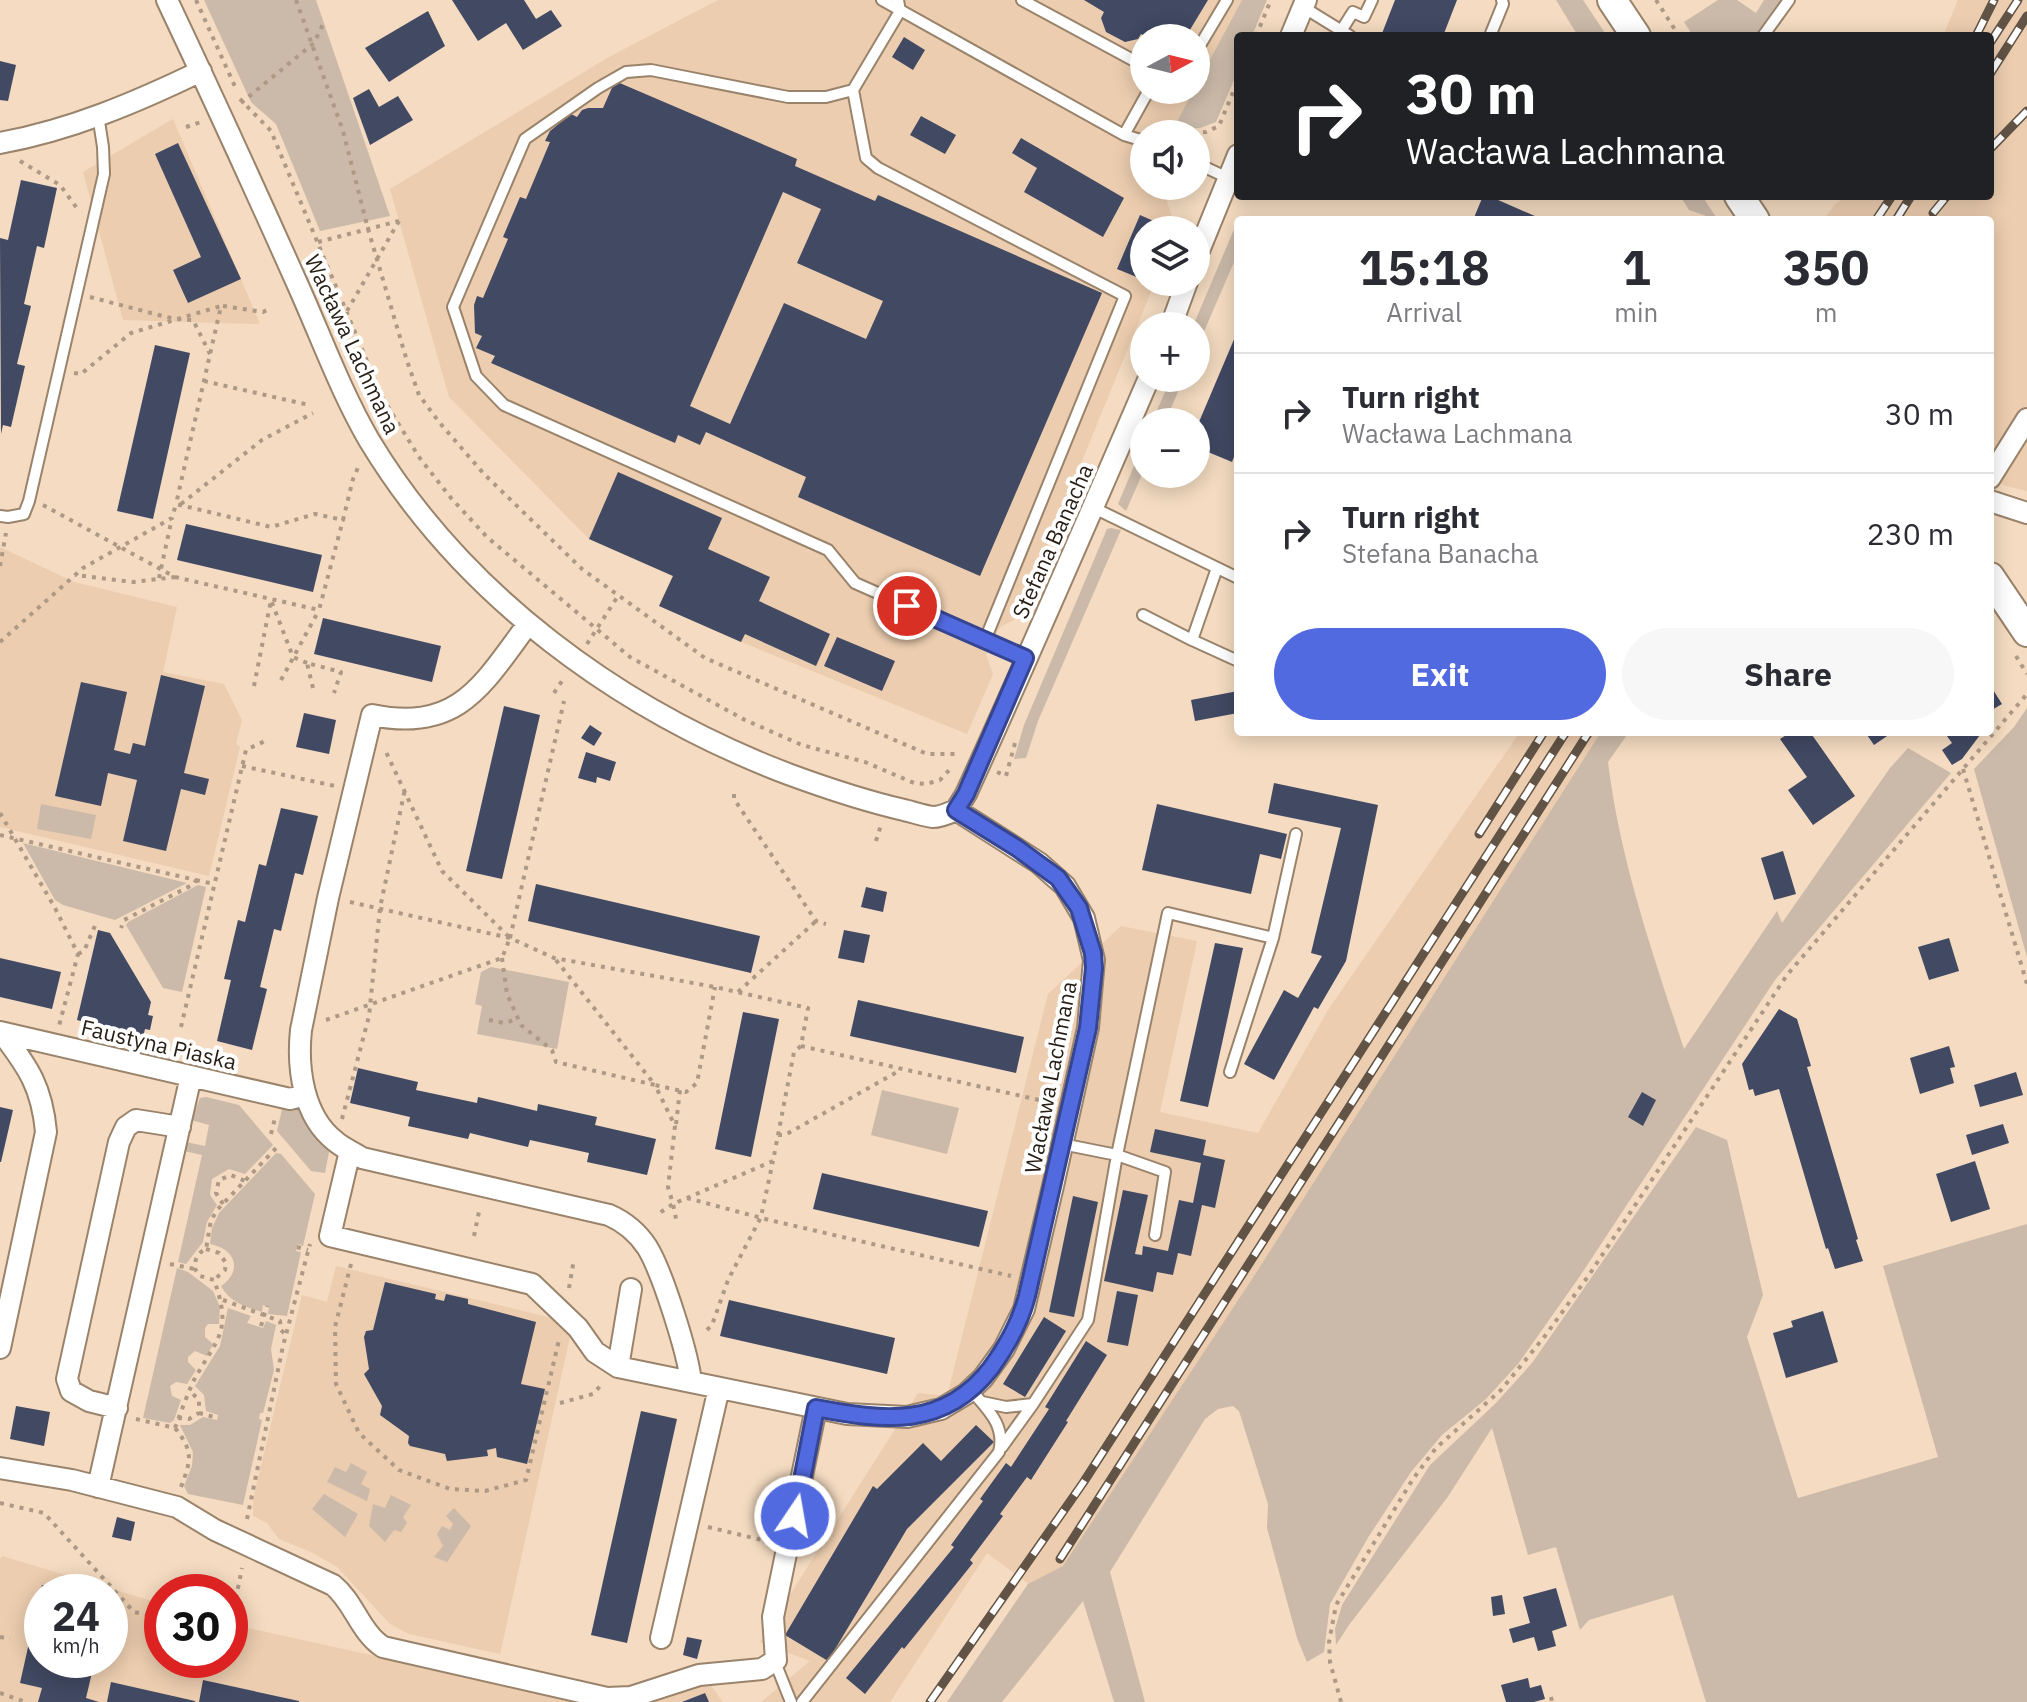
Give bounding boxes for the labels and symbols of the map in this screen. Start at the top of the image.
north arrow [1130,24,1210,104]
street label: Wacława Lachmana [299,249,407,439]
street label: Stefana Banacha [1005,459,1099,623]
pin [873,572,941,640]
street label: Wacława Lachmana [1017,978,1083,1176]
street label: Faustyna Piaska [78,1012,240,1076]
position arrow [753,1474,837,1558]
speed limit sign: 30 [144,1574,248,1678]

